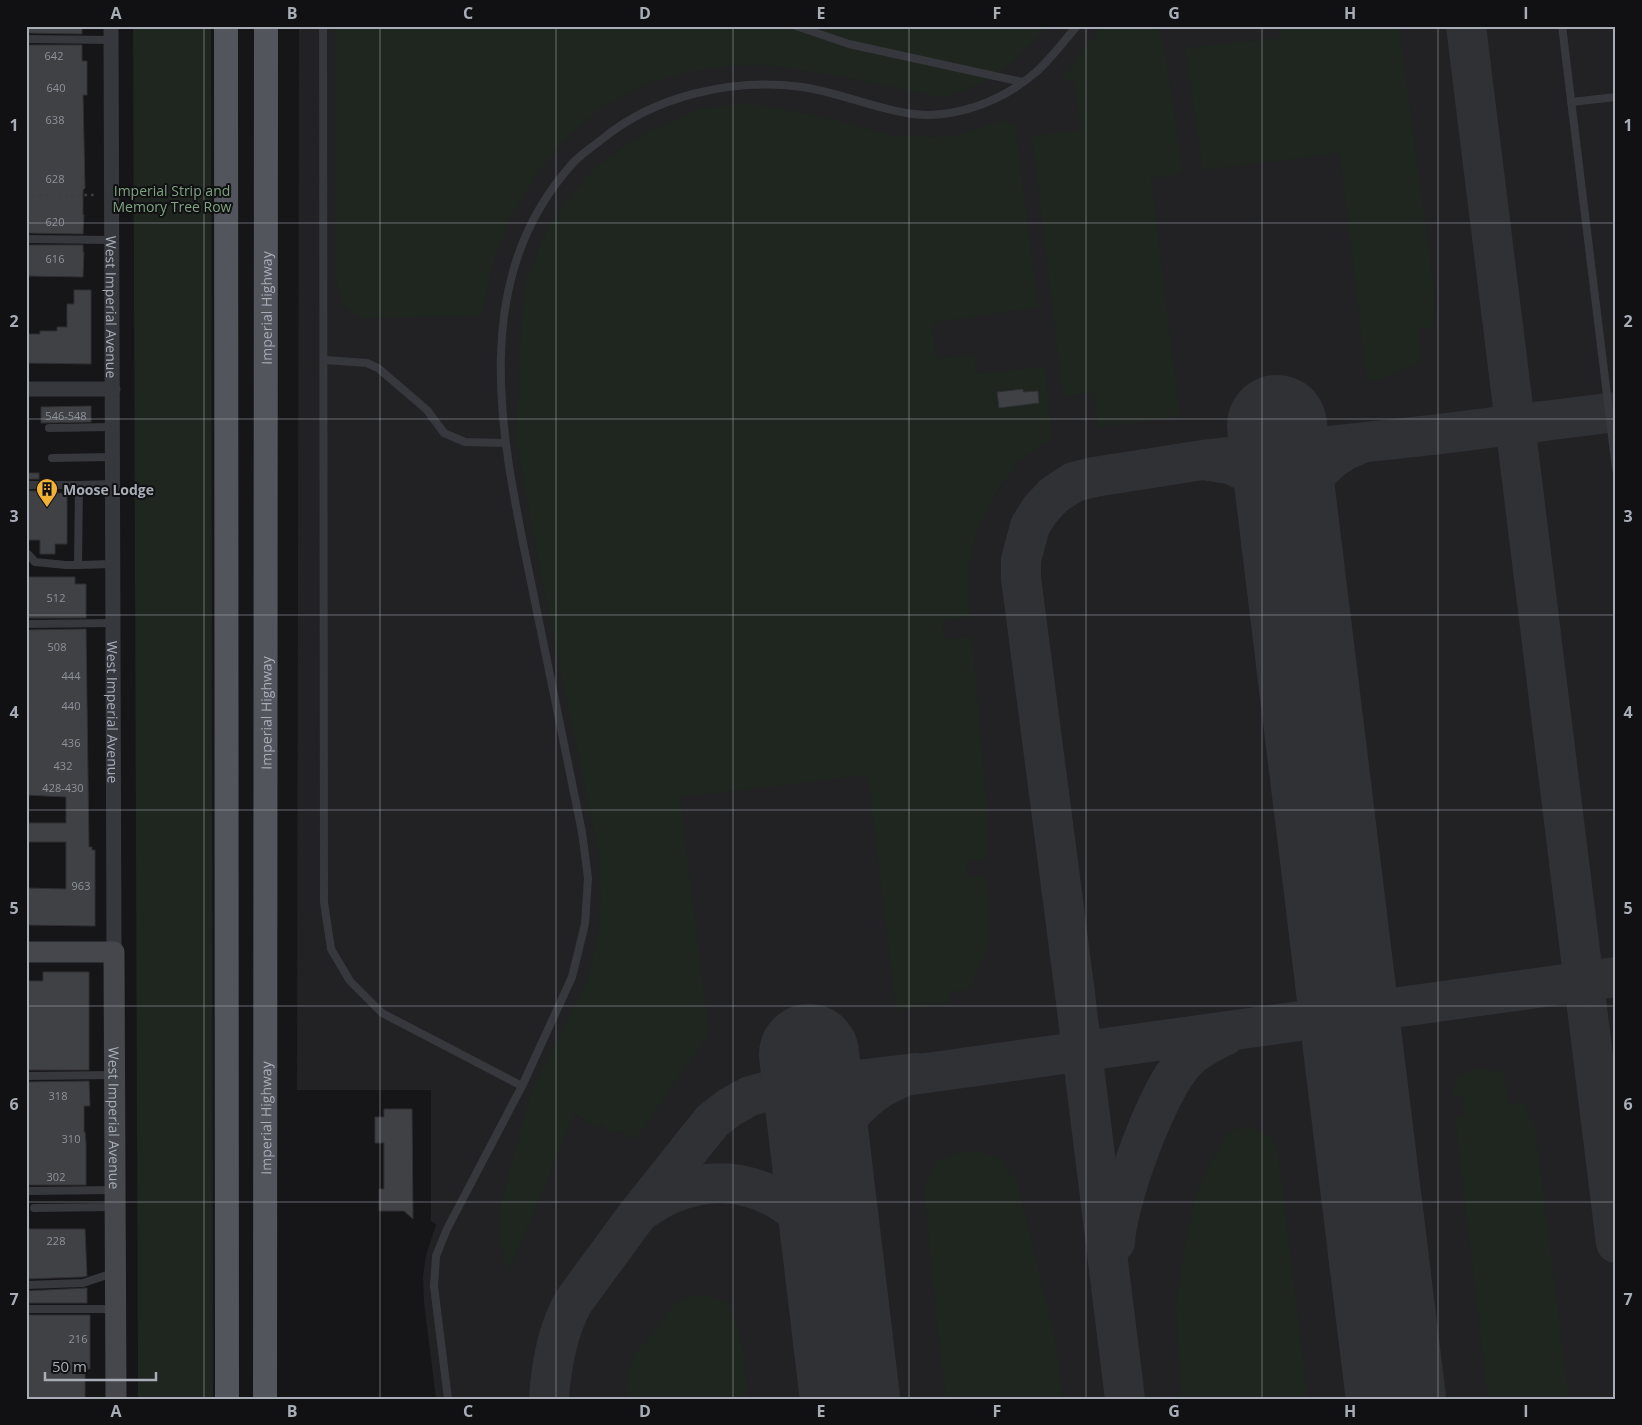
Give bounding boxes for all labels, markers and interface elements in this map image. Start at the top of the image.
text: A [110,2,122,24]
text: B [287,2,297,24]
text: C [463,2,473,24]
text: D [639,2,651,24]
text: E [817,2,826,24]
text: F [993,2,1001,24]
text: G [1168,2,1180,24]
text: H [1344,2,1356,24]
text: I [1523,2,1529,24]
house number: 642 [45,48,63,63]
house number: 640 [47,80,65,95]
house number: 638 [46,112,64,127]
text: 1 [9,114,19,136]
text: 1 [1623,114,1633,136]
house number: 628 [46,171,64,186]
park label: Imperial Strip and Memory Tree Row [113,181,232,216]
house number: 620 [46,214,64,229]
street label: West Imperial Avenue [102,236,122,378]
street label: Imperial Highway [256,250,275,365]
house number: 616 [46,251,64,266]
text: 2 [9,310,19,332]
text: 2 [1623,310,1633,332]
house number: 546-548 [45,408,87,423]
building icon: Moose Lodge [35,477,59,508]
place label: Moose Lodge [63,480,154,499]
text: 3 [9,505,19,527]
text: 3 [1623,505,1633,527]
house number: 512 [47,590,65,605]
house number: 508 [48,639,66,654]
street label: West Imperial Avenue [103,641,123,783]
street label: Imperial Highway [256,655,275,770]
house number: 444 [62,668,81,683]
house number: 440 [62,698,80,713]
text: 4 [9,701,19,723]
text: 4 [1623,701,1633,723]
house number: 436 [62,735,80,750]
house number: 432 [54,758,72,773]
house number: 428-430 [42,780,84,795]
house number: 963 [72,878,90,893]
text: 5 [9,897,19,919]
text: 5 [1623,897,1633,919]
street label: West Imperial Avenue [105,1047,125,1189]
street label: Imperial Highway [256,1060,275,1175]
house number: 318 [49,1088,67,1103]
text: 6 [9,1093,19,1115]
text: 6 [1623,1093,1633,1115]
house number: 310 [62,1131,80,1146]
house number: 302 [47,1169,65,1184]
house number: 228 [47,1233,65,1248]
text: 7 [9,1288,19,1310]
text: 7 [1623,1288,1633,1310]
house number: 216 [69,1331,87,1346]
scale bar [45,1350,156,1382]
text: 50 m [52,1356,87,1376]
text: A [110,1400,122,1422]
text: B [287,1400,297,1422]
text: C [463,1400,473,1422]
text: D [639,1400,651,1422]
text: E [817,1400,826,1422]
text: F [993,1400,1001,1422]
text: G [1168,1400,1180,1422]
text: H [1344,1400,1356,1422]
text: I [1523,1400,1529,1422]

